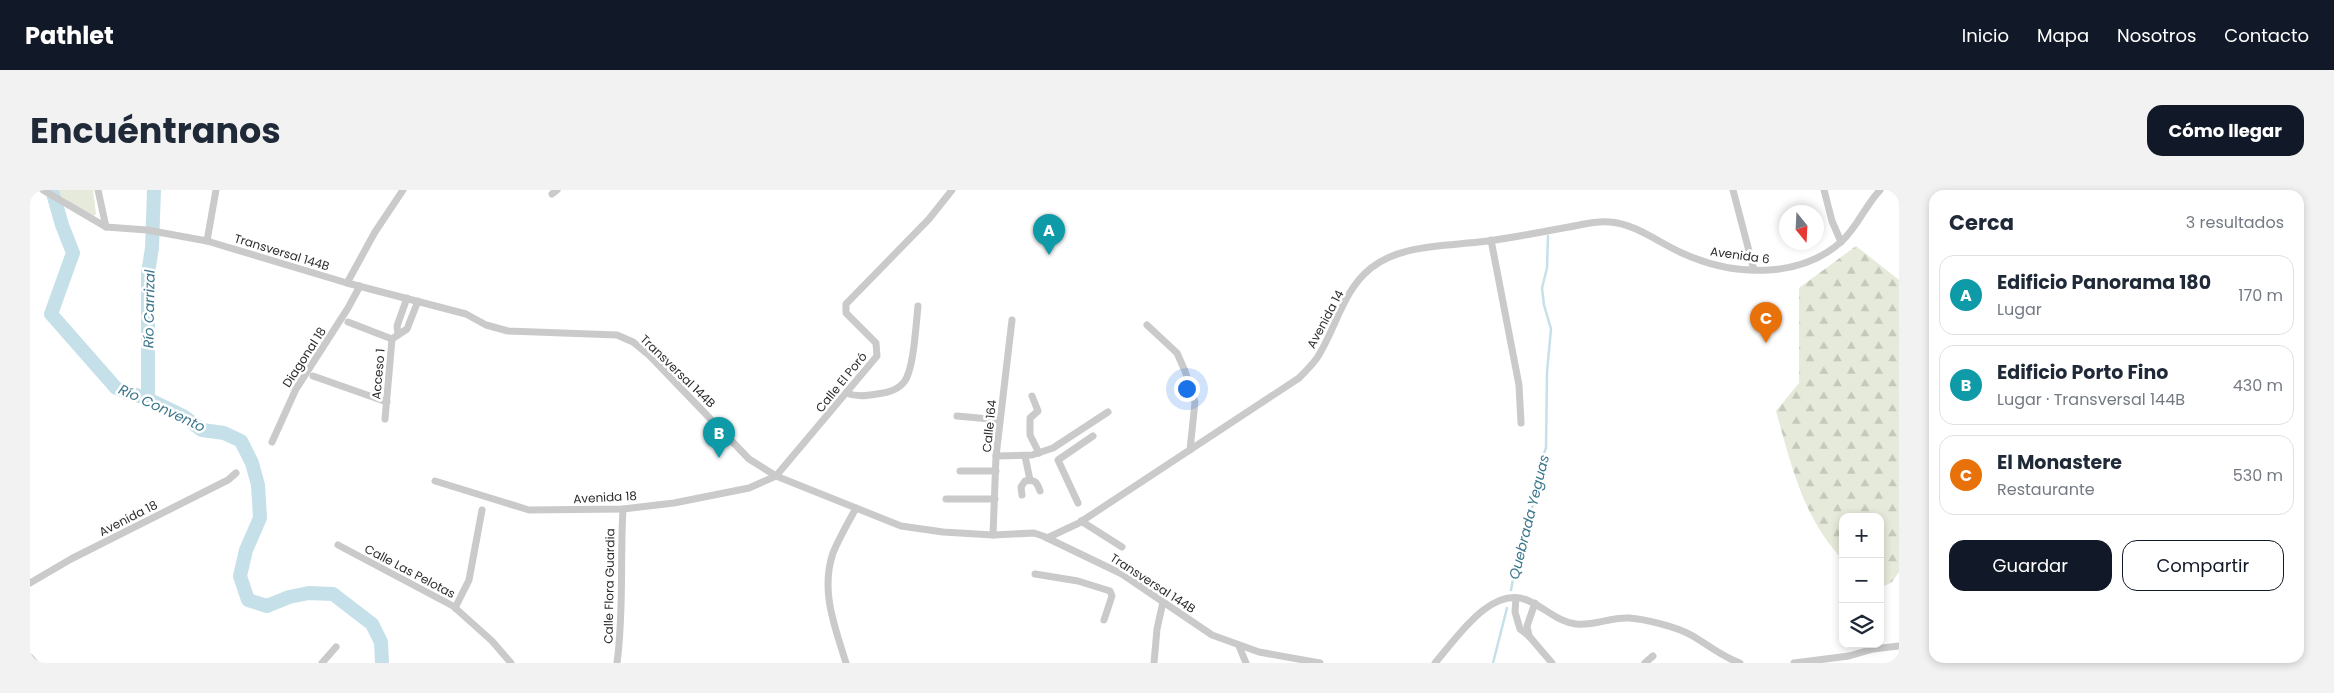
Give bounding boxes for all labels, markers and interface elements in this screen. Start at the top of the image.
text: Pathlet [25,19,114,52]
text: Inicio [1962,23,2009,48]
text: Mapa [2037,23,2089,48]
text: Nosotros [2117,23,2196,48]
text: Contacto [2224,23,2309,48]
button: Cómo llegar [2147,105,2304,156]
text: Encuéntranos [30,106,281,155]
north arrow [1779,205,1824,250]
text: Cerca [1949,208,2014,237]
text: 3 resultados [2186,211,2284,234]
pin: A [1033,214,1065,255]
street label: Transversal 144B [232,229,332,275]
street label: Avenida 6 [1709,242,1771,268]
water label: Río Carrizal [138,269,160,348]
text: Edificio Panorama 180 [1997,269,2211,296]
text: A [1960,284,1972,307]
text: 170 m [2238,284,2283,307]
street label: Avenida 14 [1303,286,1348,351]
text: Lugar [1997,298,2042,321]
pin: C [1750,302,1782,343]
street label: Diagonal 18 [278,324,330,390]
street label: Transversal 144B [637,331,719,411]
street label: Acceso 1 [367,348,389,400]
street label: Calle El Poró [811,348,871,416]
text: Edificio Porto Fino [1997,359,2168,386]
text: B [1961,374,1971,397]
text: 430 m [2233,374,2283,397]
your location [1174,376,1200,402]
water label: Río Convento [115,379,209,437]
text: Lugar · Transversal 144B [1997,388,2185,411]
street label: Calle 164 [978,398,1000,453]
pin: B [703,417,735,458]
text: El Monastere [1997,449,2122,476]
water label: Quebrada Yeguas [1504,452,1554,582]
text: C [1960,464,1972,487]
text: 530 m [2233,464,2283,487]
text: Restaurante [1997,478,2095,501]
street label: Avenida 18 [573,487,637,507]
street label: Avenida 18 [96,496,160,540]
map controls [1839,513,1884,648]
button: + [1839,513,1884,558]
street label: Calle Flora Guardia [599,528,619,644]
street label: Calle Las Pelotas [362,540,458,602]
button: Guardar [1949,540,2112,591]
button: Compartir [2122,540,2284,591]
street label: Transversal 144B [1107,549,1199,617]
button: − [1839,558,1884,603]
button: layers [1839,603,1884,648]

